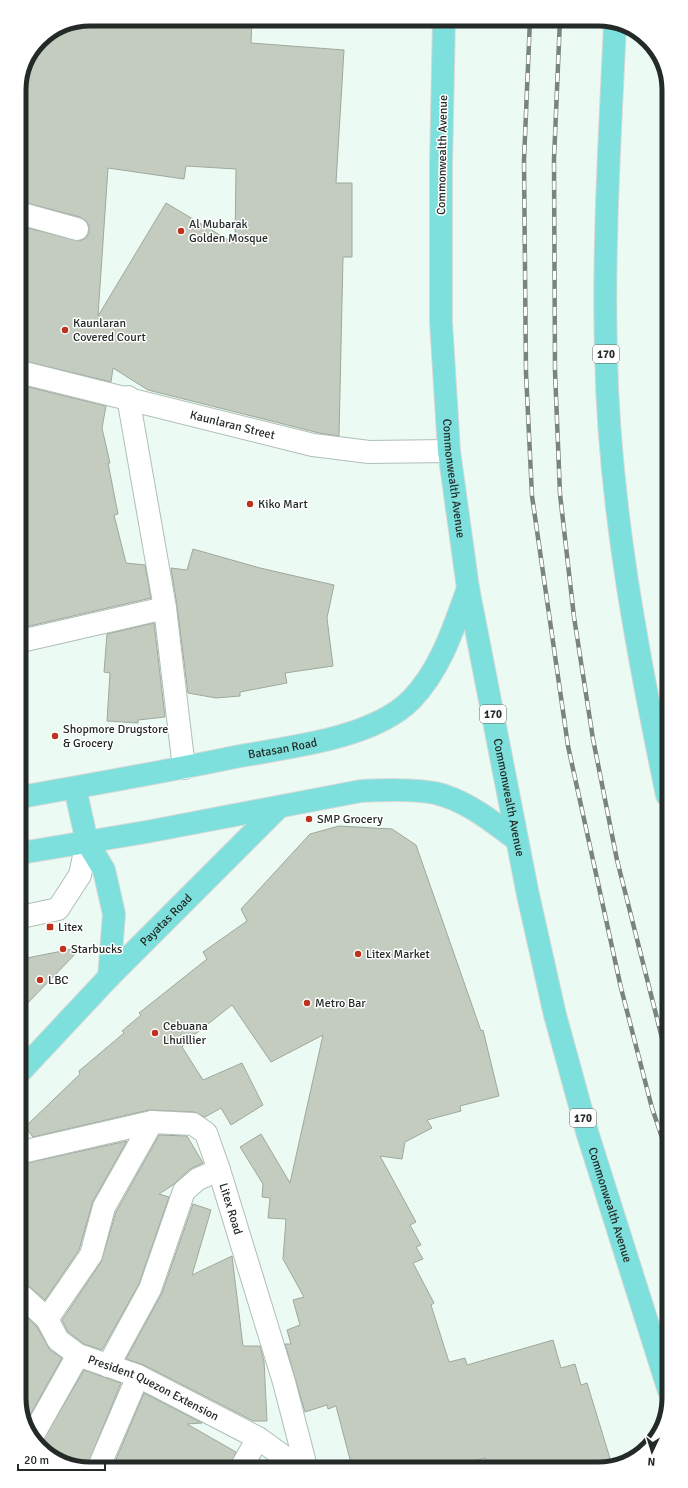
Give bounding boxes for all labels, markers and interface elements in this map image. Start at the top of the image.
street label: Commonwealth Avenue [434,95,451,215]
place label: Al Mubarak Golden Mosque [189,217,268,246]
marker: Al Mubarak Golden Mosque [176,226,186,236]
place label: Kaunlaran Covered Court [73,316,146,345]
marker: Kaunlaran Covered Court [60,325,70,335]
road number: 170 [593,345,619,363]
street label: Kaunlaran Street [188,408,276,443]
street label: Commonwealth Avenue [439,418,468,539]
place label: Kiko Mart [258,497,308,512]
marker: Kiko Mart [245,499,255,509]
road number: 170 [480,705,506,723]
place label: Shopmore Drugstore & Grocery [63,722,168,751]
marker: Shopmore Drugstore & Grocery [50,731,60,741]
street label: Batasan Road [247,735,319,763]
street label: Commonwealth Avenue [490,737,527,858]
place label: SMP Grocery [317,812,383,827]
marker: SMP Grocery [304,814,314,824]
street label: Payatas Road [137,891,196,950]
place label: Litex [58,920,83,935]
marker: Litex [45,922,55,932]
place label: Starbucks [71,942,122,957]
marker: Starbucks [58,944,68,954]
place label: Litex Market [366,947,430,962]
marker: Litex Market [353,949,363,959]
place label: LBC [48,973,69,988]
marker: LBC [35,975,45,985]
place label: Metro Bar [315,996,366,1011]
marker: Metro Bar [302,998,312,1008]
place label: Cebuana Lhuillier [163,1019,208,1048]
marker: Cebuana Lhuillier [150,1028,160,1038]
road number: 170 [570,1109,596,1127]
street label: Commonwealth Avenue [584,1145,635,1264]
street label: Litex Road [215,1181,245,1237]
street label: President Quezon Extension [86,1352,221,1424]
north arrow [632,1432,672,1472]
scale bar [18,1446,105,1472]
text: 20 m [24,1453,49,1468]
text: N [647,1455,656,1468]

